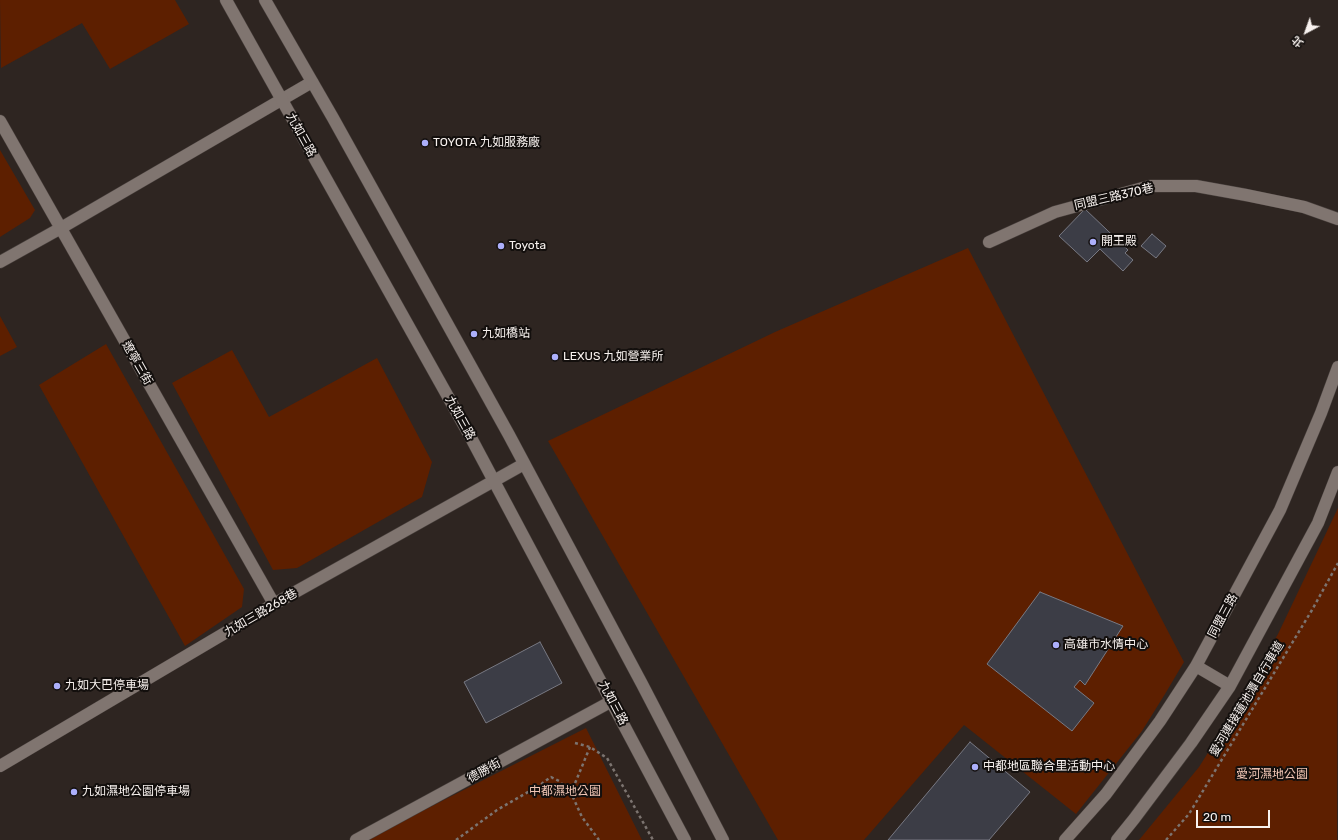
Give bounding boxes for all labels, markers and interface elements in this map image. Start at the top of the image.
north arrow [1286,12,1326,52]
text: 北 [1289,33,1306,50]
street label: 九如三路 [283,111,319,159]
place label: TOYOTA 九如服務廠 [433,136,540,150]
marker: TOYOTA 九如服務廠 [420,138,430,148]
street label: 同盟三路370巷 [1073,181,1155,213]
place label: 開王殿 [1101,235,1137,249]
marker: 開王殿 [1088,237,1098,247]
place label: Toyota [509,239,546,253]
marker: Toyota [496,241,506,251]
place label: 九如橋站 [482,327,530,341]
marker: 九如橋站 [469,329,479,339]
street label: 遼寧三街 [119,339,155,387]
place label: LEXUS 九如營業所 [563,350,663,364]
marker: LEXUS 九如營業所 [550,352,560,362]
street label: 九如三路 [442,394,478,442]
street label: 九如三路268巷 [222,586,300,640]
street label: 同盟三路 [1205,591,1241,641]
place label: 高雄市水情中心 [1064,638,1148,652]
street label: 愛河連接蓮池潭自行車道 [1207,639,1287,759]
marker: 高雄市水情中心 [1051,640,1061,650]
street label: 九如三路 [595,678,631,728]
place label: 九如大巴停車場 [65,679,149,693]
marker: 九如大巴停車場 [52,681,62,691]
street label: 德勝街 [465,756,503,786]
place label: 中都地區聯合里活動中心 [983,760,1115,774]
marker: 中都地區聯合里活動中心 [970,762,980,772]
park label: 愛河濕地公園 [1236,768,1308,782]
place label: 九如濕地公園停車場 [82,785,190,799]
park label: 中都濕地公園 [529,785,601,799]
marker: 九如濕地公園停車場 [69,787,79,797]
scale bar [1198,802,1272,828]
text: 20 m [1203,810,1231,824]

